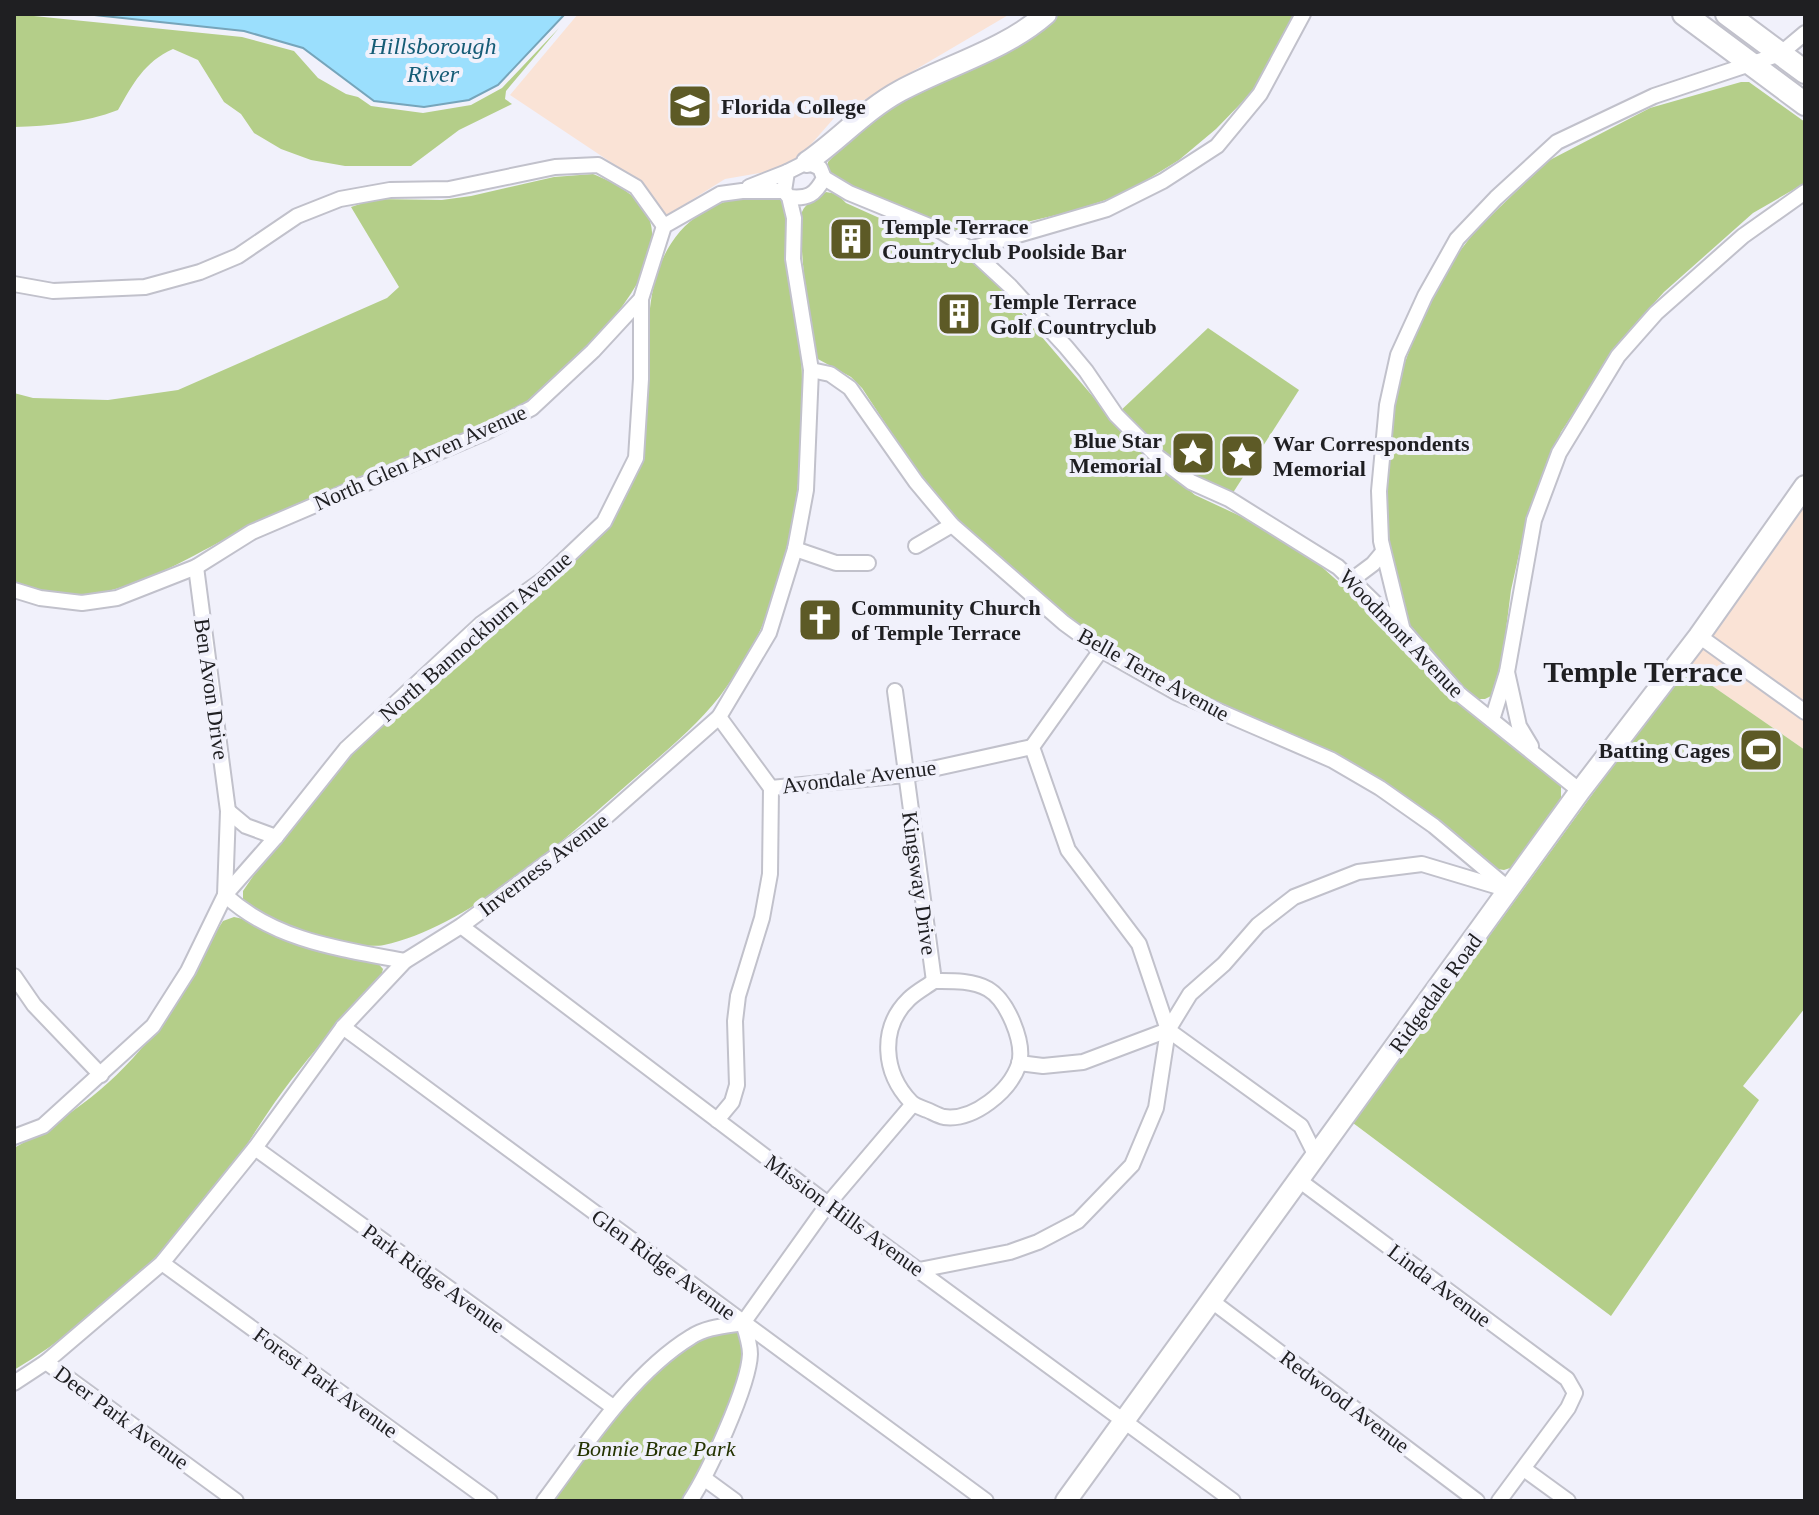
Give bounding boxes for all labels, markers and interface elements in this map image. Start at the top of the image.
water label: Hillsborough River [368,33,497,87]
school or university icon: Florida College [666,82,714,130]
place label: Florida College [721,94,866,119]
place label: Temple Terrace Countryclub Poolside Bar [882,214,1127,264]
building icon: Temple Terrace Countryclub Poolside Bar [827,215,875,263]
place label: Temple Terrace Golf Countryclub [990,289,1157,339]
building icon: Temple Terrace Golf Countryclub [935,290,983,338]
street label: North Glen Arven Avenue [310,399,530,516]
place label: Blue Star Memorial [1069,428,1162,478]
place icon: Blue Star Memorial [1169,429,1217,477]
place label: War Correspondents Memorial [1273,431,1470,481]
place icon: War Correspondents Memorial [1218,432,1266,480]
street label: North Bannockburn Avenue [374,546,577,727]
street label: Woodmont Avenue [1334,564,1469,703]
place label: Community Church of Temple Terrace [851,595,1041,645]
church icon: Community Church of Temple Terrace [796,596,844,644]
street label: Ben Avon Drive [189,617,234,761]
street label: Belle Terre Avenue [1074,623,1234,726]
district label: Temple Terrace [1543,655,1743,688]
sports icon: Batting Cages [1737,726,1785,774]
place label: Batting Cages [1599,738,1730,763]
street label: Avondale Avenue [781,755,937,798]
street label: Inverness Avenue [474,808,613,921]
street label: Kingsway Drive [897,810,942,957]
street label: Ridgedale Road [1384,929,1487,1058]
street label: Mission Hills Avenue [760,1149,929,1281]
street label: Glen Ridge Avenue [587,1204,741,1325]
street label: Park Ridge Avenue [358,1218,510,1338]
street label: Linda Avenue [1383,1239,1496,1332]
street label: Forest Park Avenue [249,1322,403,1443]
street label: Redwood Avenue [1275,1345,1414,1458]
street label: Deer Park Avenue [50,1360,194,1474]
park label: Bonnie Brae Park [577,1436,737,1461]

